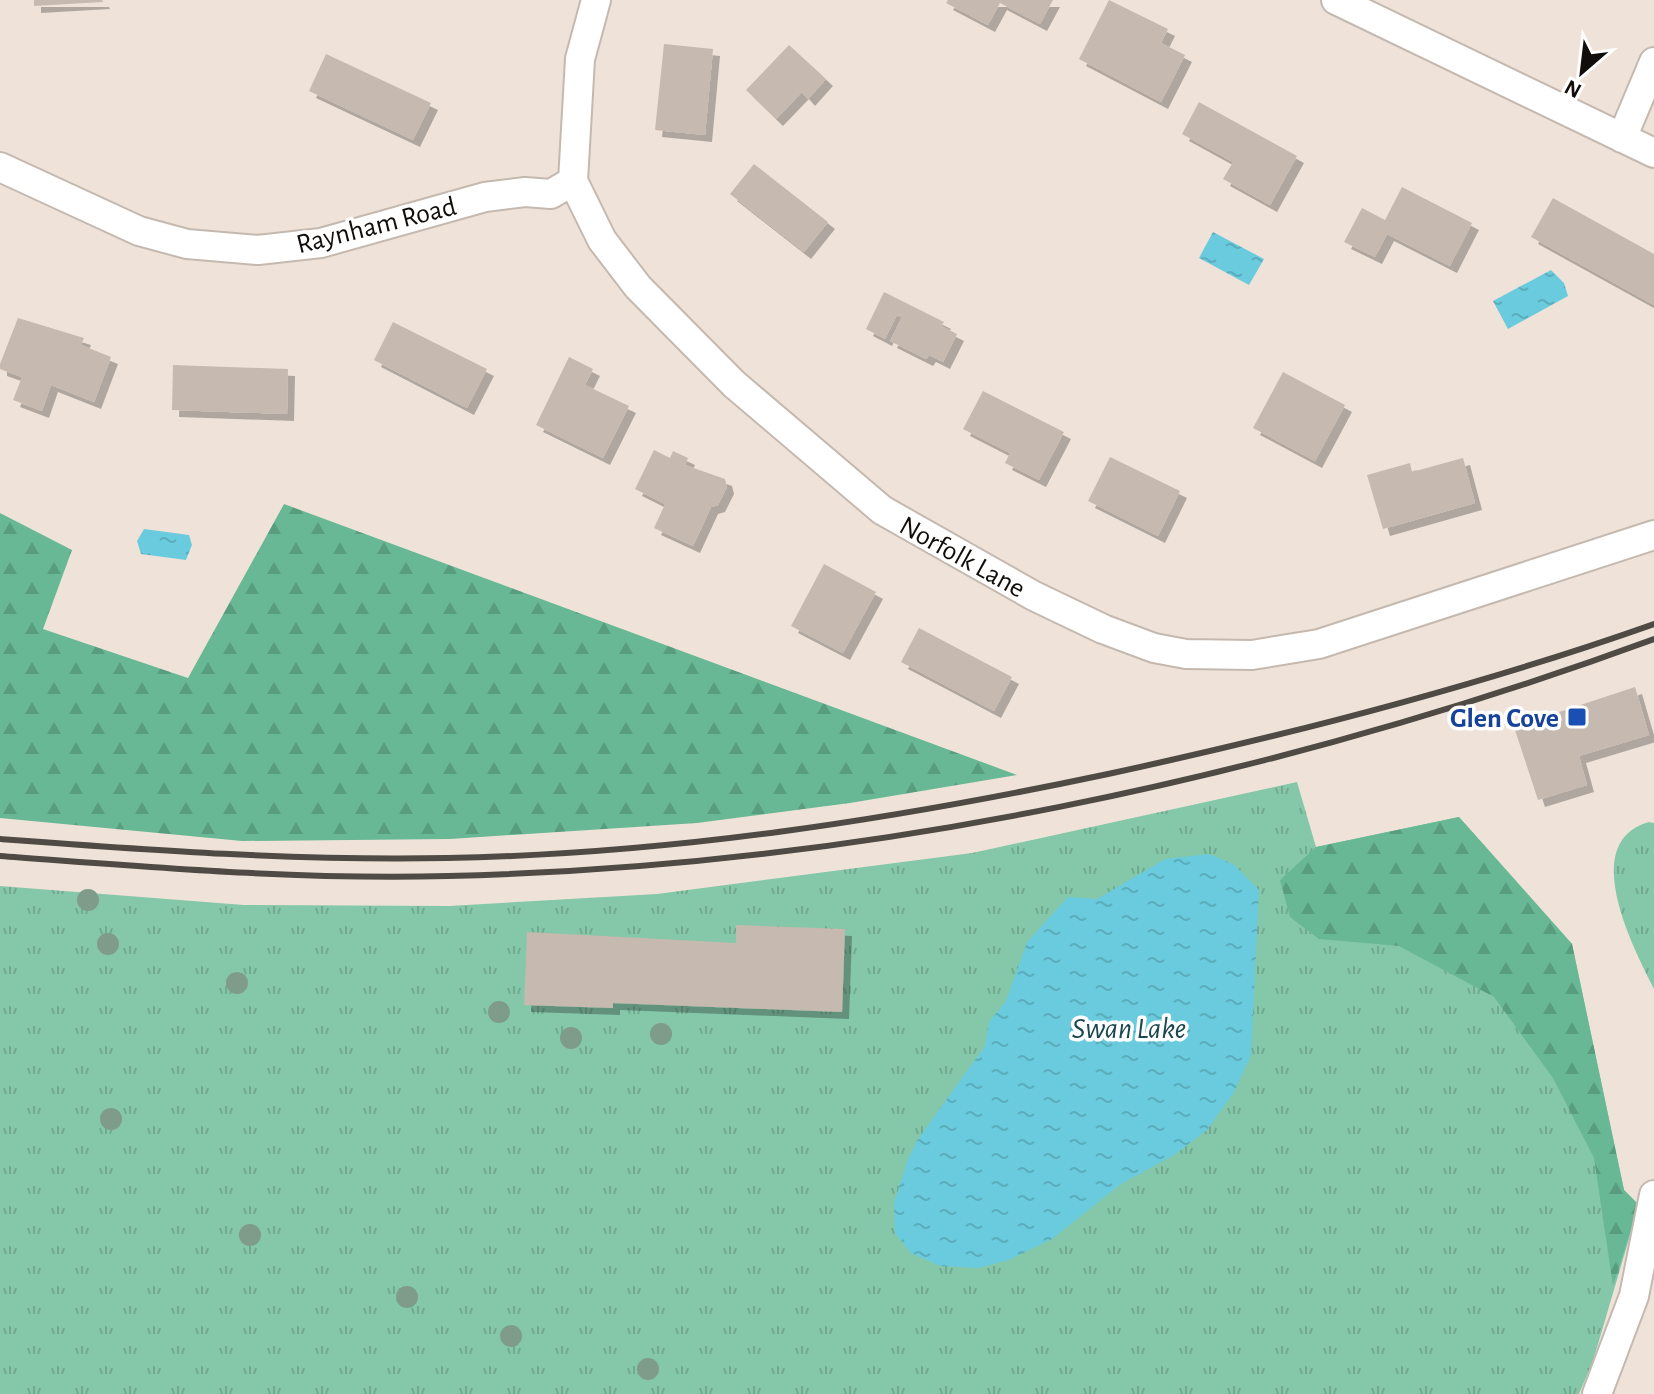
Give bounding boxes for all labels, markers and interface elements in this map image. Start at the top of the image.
north arrow [1542,32,1622,112]
text: N [1561,75,1585,102]
street label: Raynham Road [294,193,459,259]
street label: Norfolk Lane [895,512,1030,604]
place label: Glen Cove [1450,705,1559,733]
marker: Glen Cove [1566,706,1588,728]
water label: Swan Lake [1072,1014,1186,1044]

